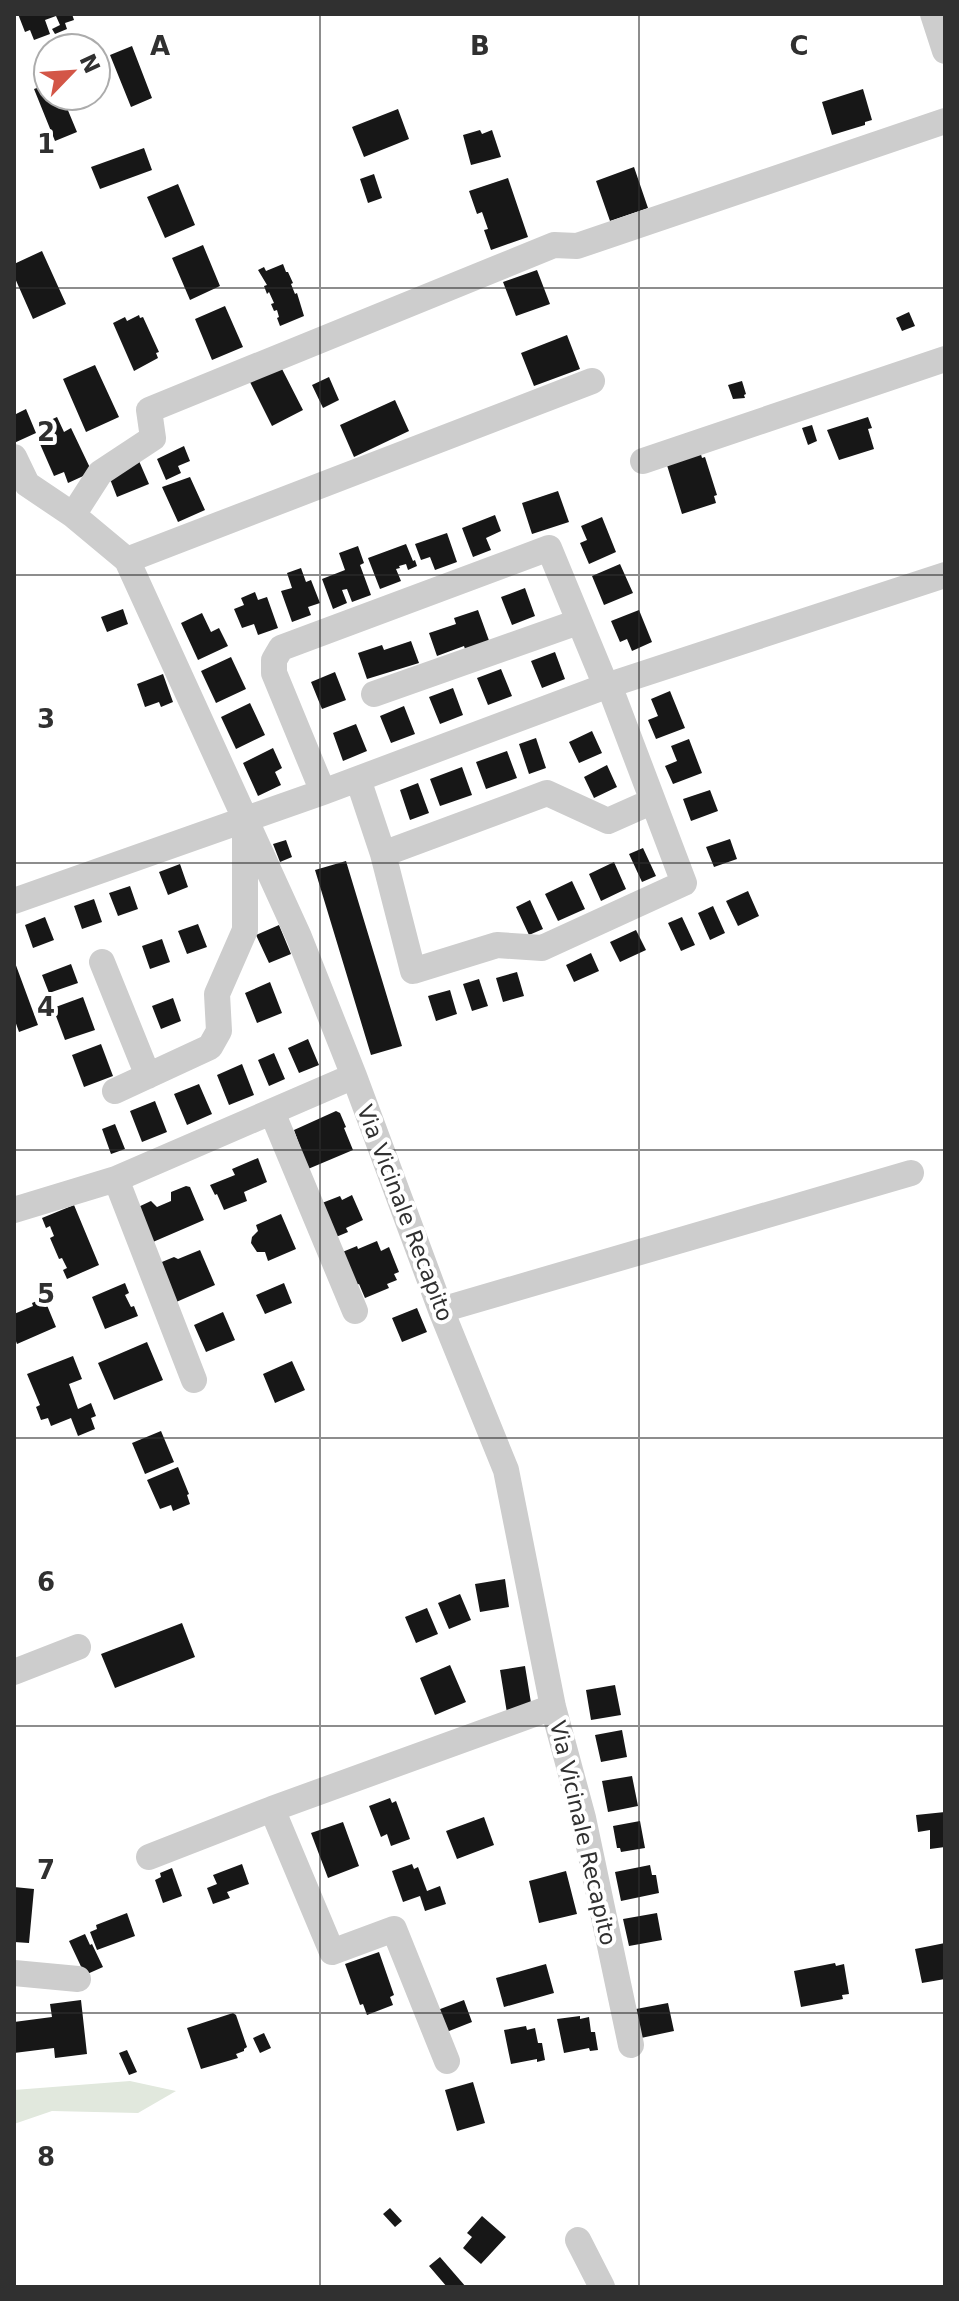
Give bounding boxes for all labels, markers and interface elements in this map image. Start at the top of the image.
text: A [150,31,170,61]
text: B [470,31,490,61]
text: C [789,31,809,61]
north arrow [32,32,112,112]
text: N [74,50,105,77]
text: 1 [37,129,55,159]
text: 2 [37,417,55,447]
text: 3 [37,704,55,734]
text: 4 [37,992,55,1022]
street label: Via Vicinale Recapito [352,1101,458,1325]
text: 5 [37,1279,55,1309]
text: 6 [37,1567,55,1597]
street label: Via Vicinale Recapito [545,1718,621,1948]
text: 7 [37,1855,55,1885]
text: 8 [37,2142,55,2172]

